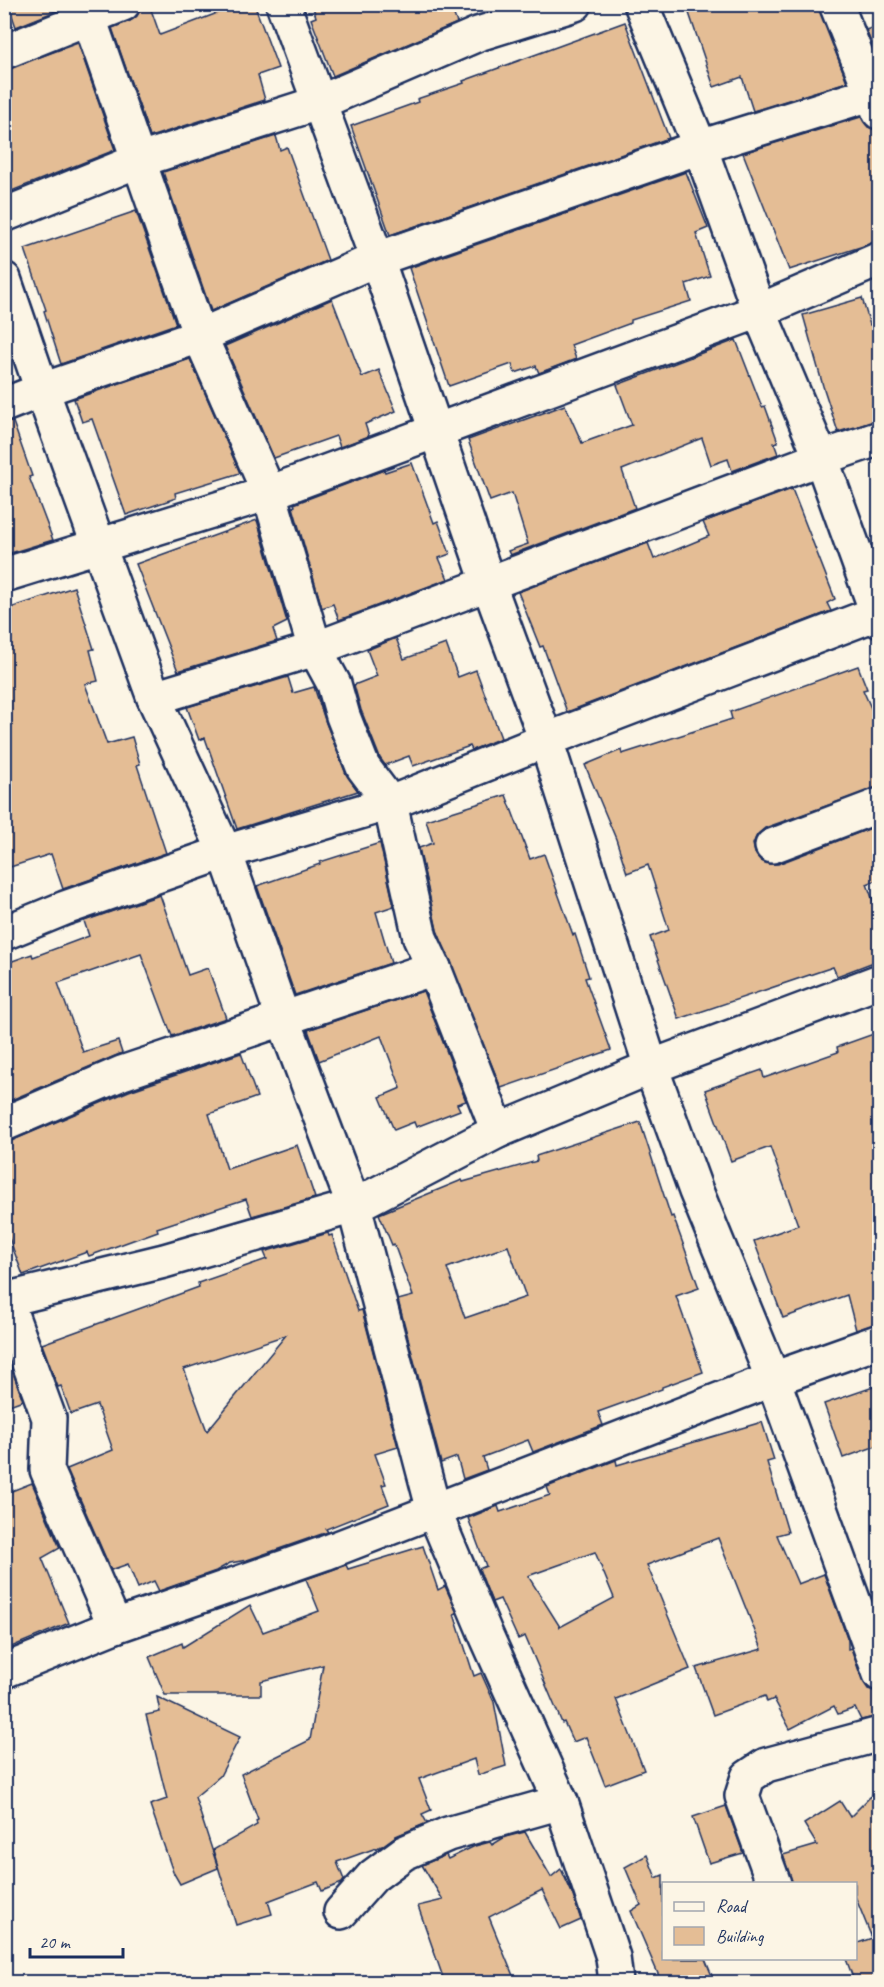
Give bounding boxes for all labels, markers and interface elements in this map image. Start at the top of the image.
legend [662,1882,857,1960]
text: Road [716,1895,749,1917]
scale bar [30,1921,123,1959]
text: Building [716,1925,765,1947]
text: 20 m [39,1931,72,1953]

